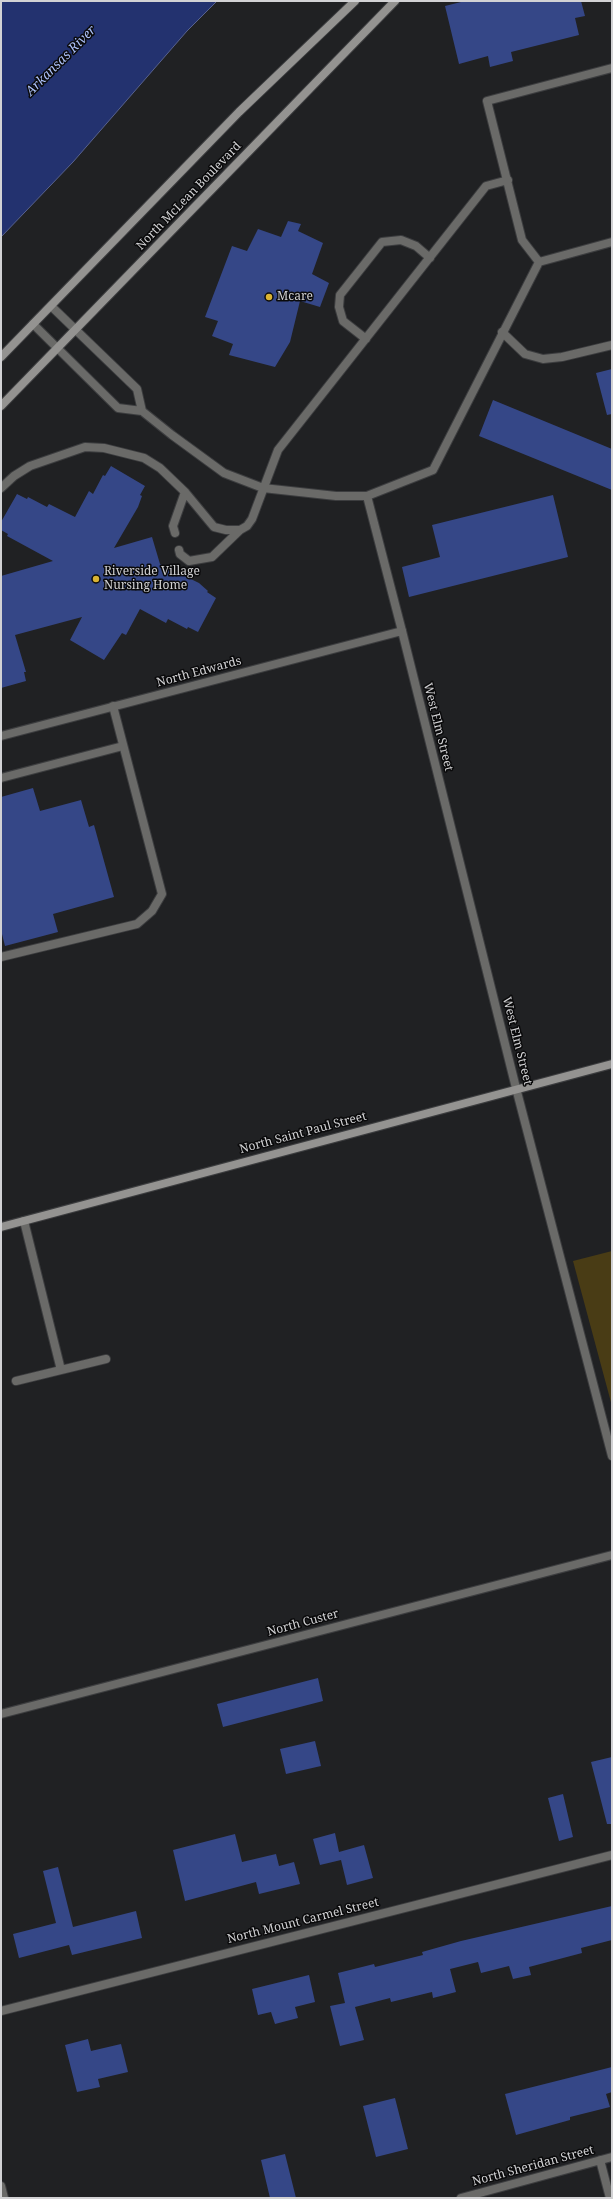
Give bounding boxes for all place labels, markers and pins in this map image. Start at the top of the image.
place label: Mcare [277,290,313,304]
marker: Mcare [264,292,274,302]
place label: Riverside Village Nursing Home [104,565,200,593]
marker: Riverside Village Nursing Home [91,574,101,584]

